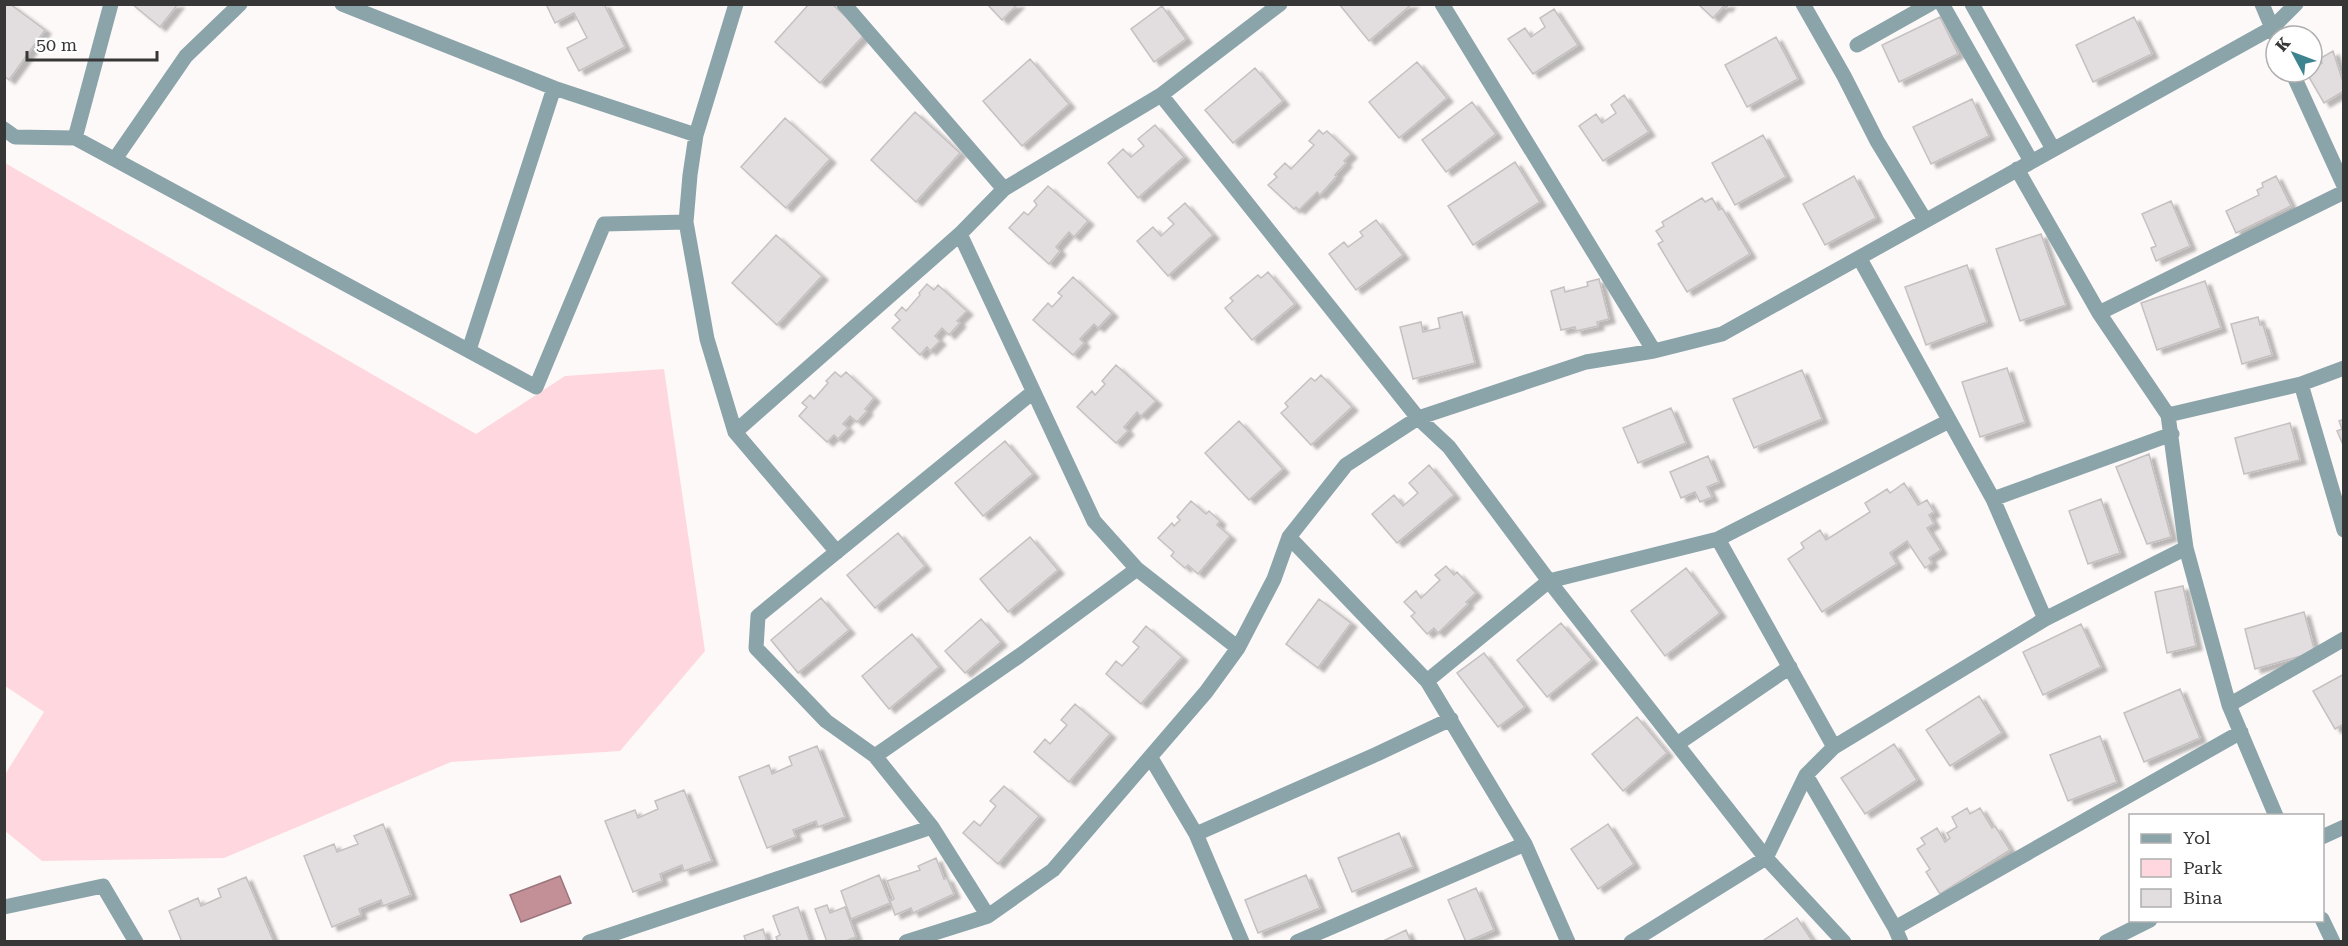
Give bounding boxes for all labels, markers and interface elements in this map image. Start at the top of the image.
scale bar [27,24,158,62]
north arrow [2264,24,2324,84]
text: K [2272,33,2295,55]
text: 50 m [36,34,77,55]
legend [2129,814,2324,922]
text: Yol [2183,827,2211,848]
text: Park [2183,857,2223,878]
text: Bina [2183,887,2222,908]

